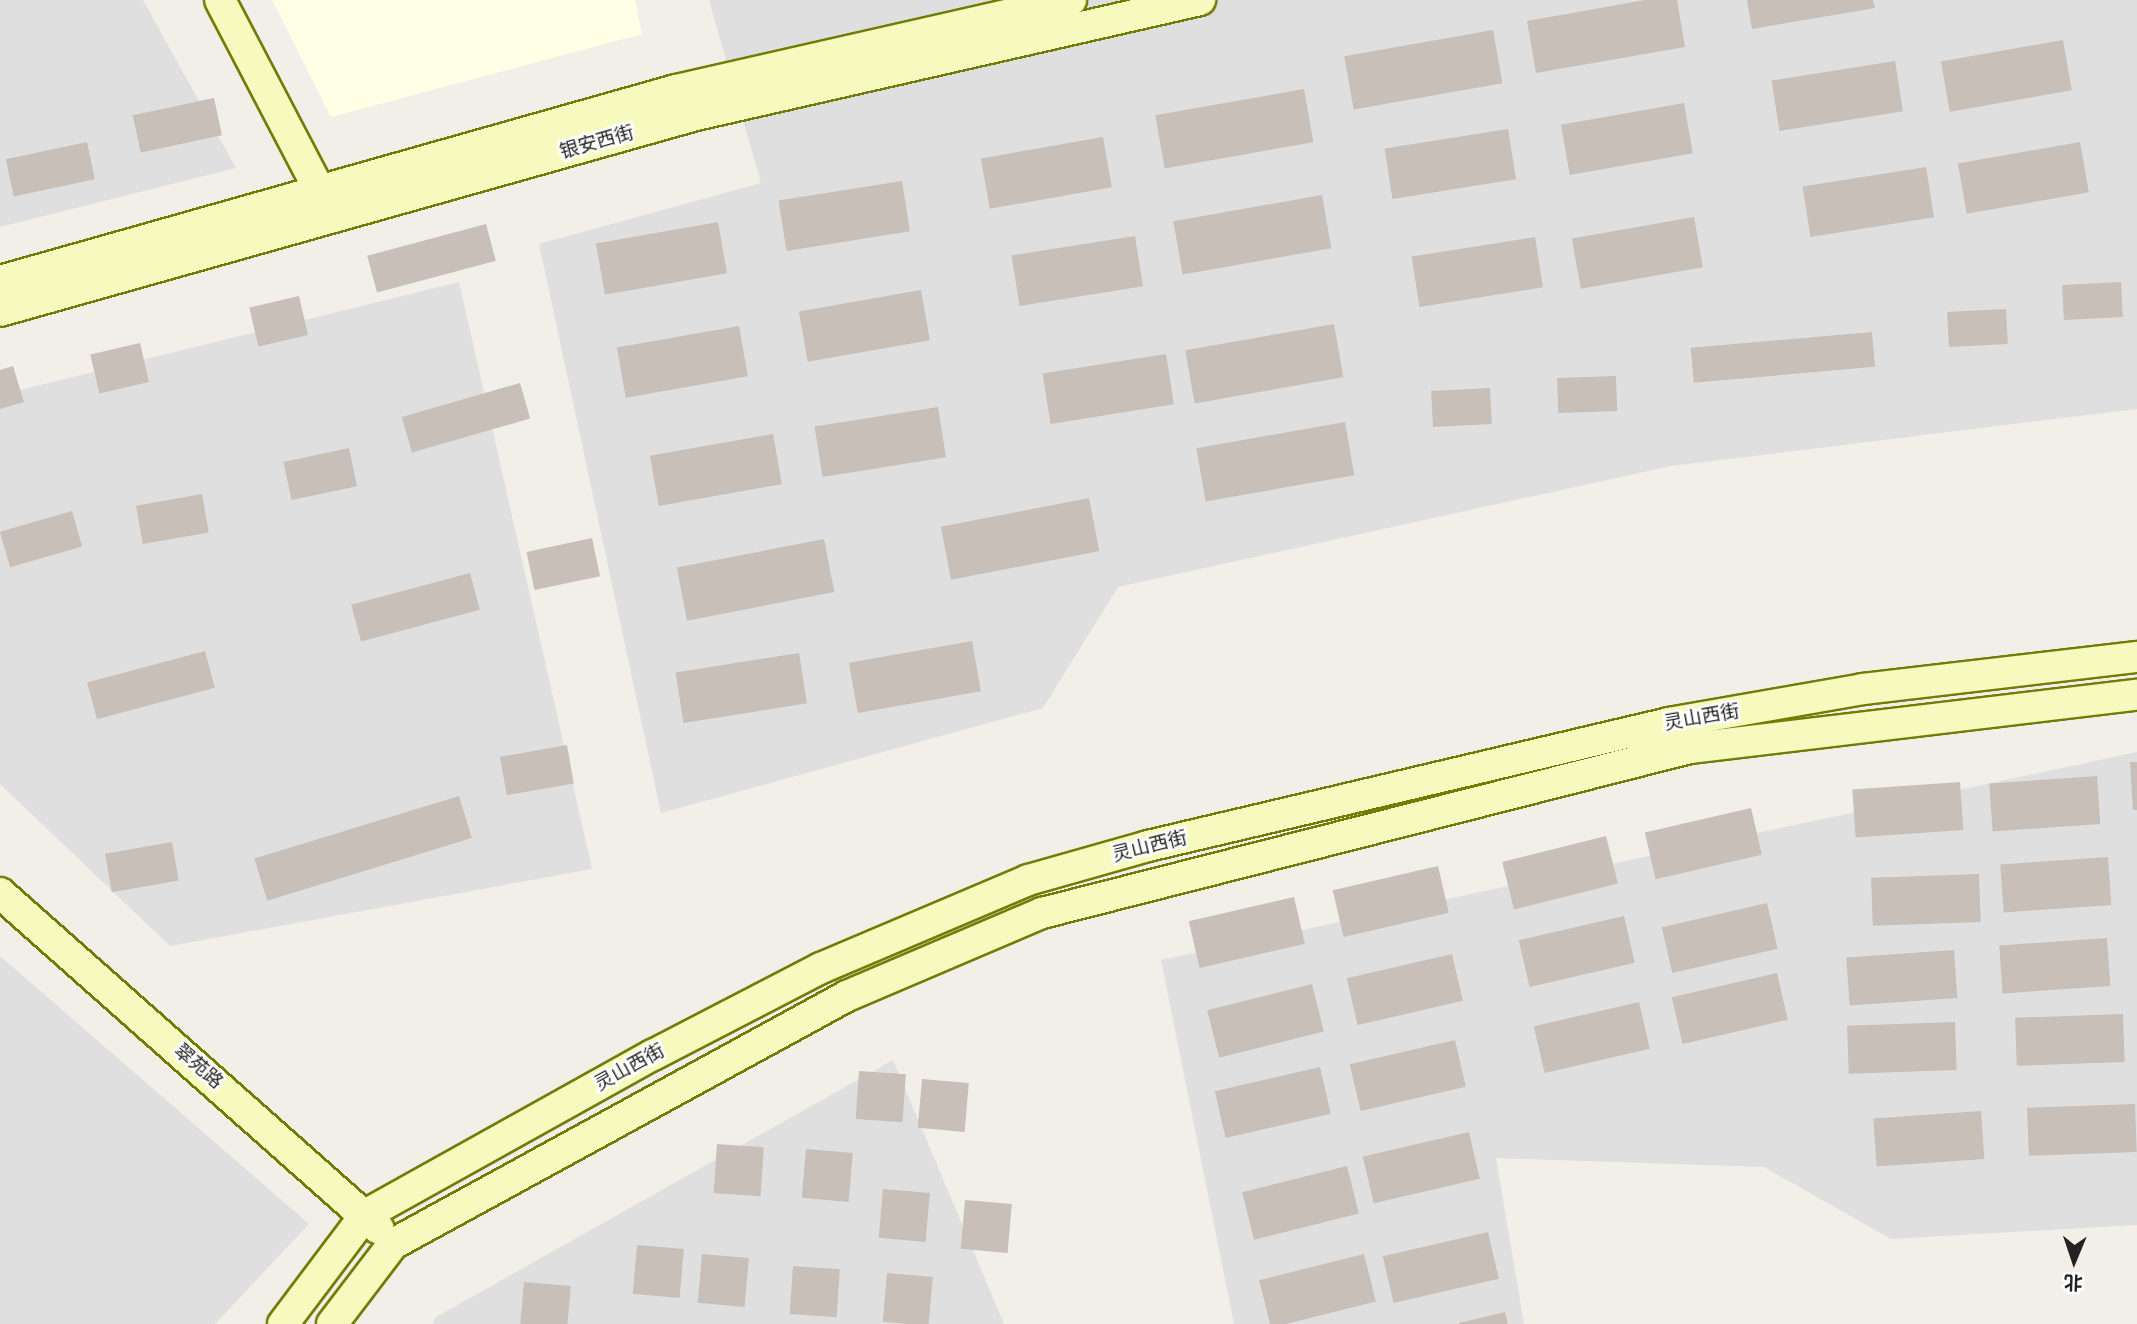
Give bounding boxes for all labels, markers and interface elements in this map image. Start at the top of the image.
street label: 银安西街 [557,122,637,164]
street label: 灵山西街 [1663,700,1741,736]
street label: 灵山西街 [1110,827,1190,867]
street label: 翠苑路 [169,1040,227,1094]
street label: 灵山西街 [591,1040,669,1096]
north arrow [2039,1226,2109,1296]
text: 北 [2063,1269,2083,1295]

